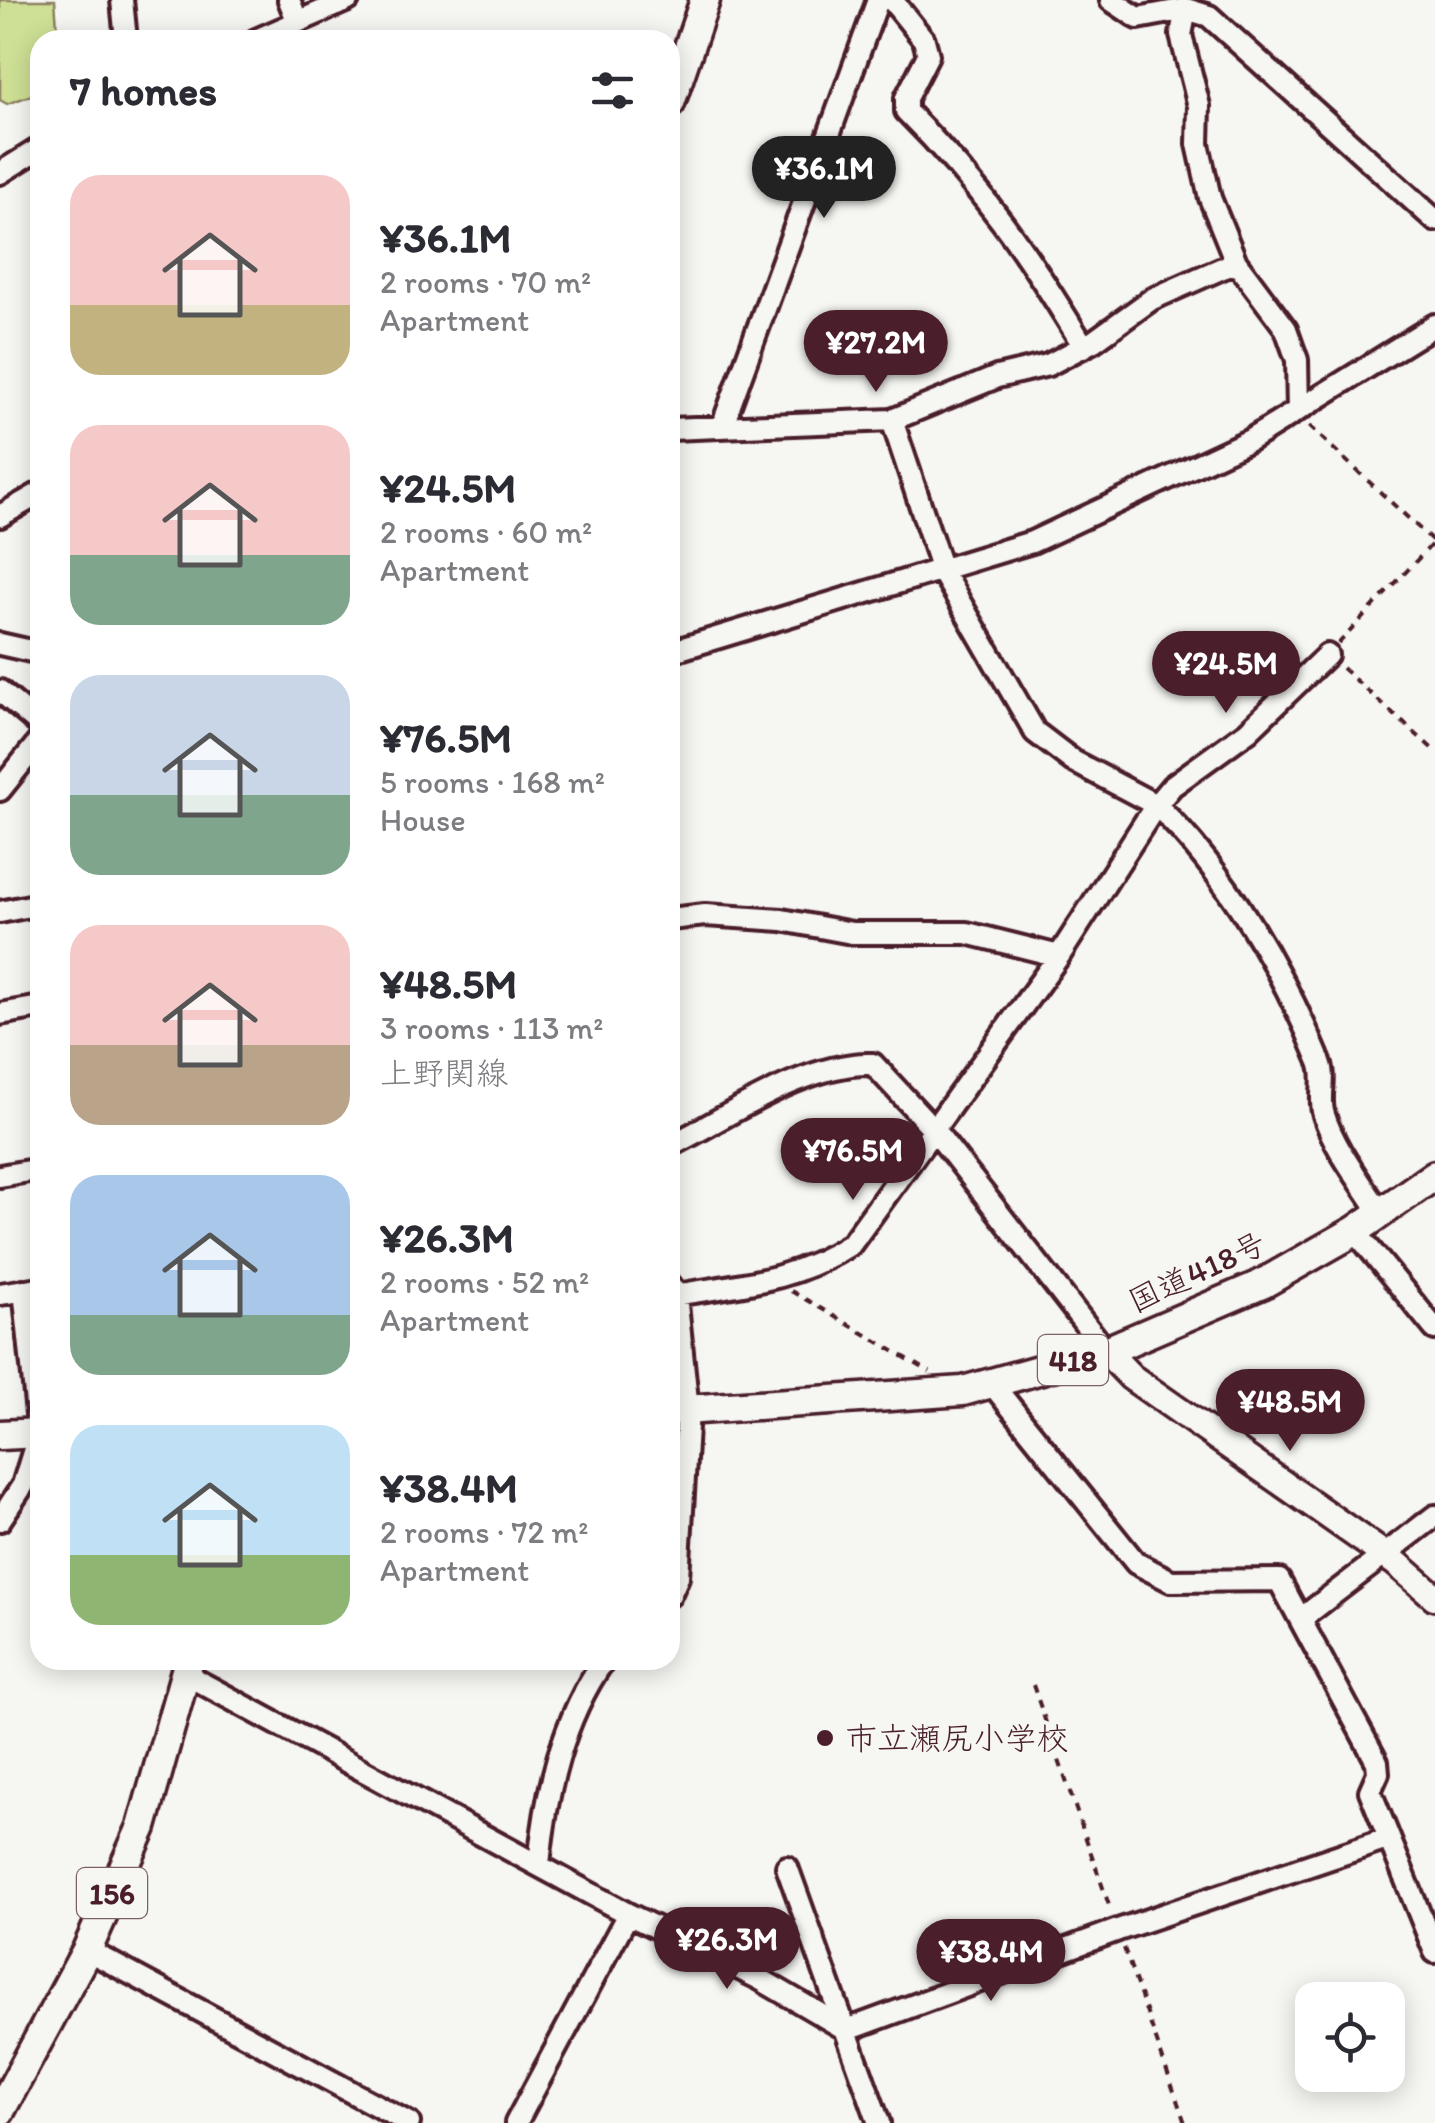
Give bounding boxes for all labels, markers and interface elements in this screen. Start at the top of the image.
icon: filters [585,63,640,118]
text: 7 homes [70,65,217,116]
pin: ¥36.1M [743,136,905,221]
text: ¥36.1M [774,149,874,187]
text: ¥36.1M [380,212,511,263]
icon: home [150,215,270,335]
text: 2 rooms · 70 m² [380,263,591,301]
text: Apartment [380,301,529,339]
pin: ¥27.2M [795,310,957,395]
text: ¥27.2M [826,323,926,361]
text: ¥24.5M [380,462,516,513]
icon: home [150,465,270,585]
text: 2 rooms · 60 m² [380,513,592,551]
text: Apartment [380,551,529,589]
pin: ¥24.5M [1145,631,1307,716]
text: ¥24.5M [1174,644,1278,682]
text: ¥76.5M [380,712,512,763]
icon: home [150,715,270,835]
text: 5 rooms · 168 m² [380,763,605,801]
text: House [380,801,466,839]
text: ¥48.5M [380,958,517,1009]
icon: home [150,965,270,1085]
text: 3 rooms · 113 m² [380,1009,603,1047]
text: 上野関線 [380,1054,508,1092]
pin: ¥76.5M [772,1118,934,1203]
text: ¥76.5M [803,1131,903,1169]
text: ¥26.3M [380,1212,514,1263]
icon: home [150,1215,270,1335]
street label: 国道418号 [1122,1224,1272,1320]
text: 2 rooms · 52 m² [380,1263,589,1301]
text: Apartment [380,1301,529,1339]
road number: 418 [1038,1335,1108,1385]
pin: ¥48.5M [1209,1369,1371,1454]
text: ¥48.5M [1238,1382,1342,1420]
text: ¥38.4M [380,1462,518,1513]
icon: home [150,1465,270,1585]
text: 2 rooms · 72 m² [380,1513,588,1551]
text: Apartment [380,1551,529,1589]
place label: 市立瀬尻小学校 [845,1719,1069,1757]
marker: 市立瀬尻小学校 [814,1727,836,1749]
road number: 156 [77,1868,147,1918]
pin: ¥26.3M [646,1907,808,1992]
pin: ¥38.4M [910,1919,1072,2004]
text: ¥26.3M [676,1920,778,1958]
text: ¥38.4M [938,1932,1044,1970]
map controls [1295,1982,1405,2092]
button: locate [1295,1982,1405,2092]

